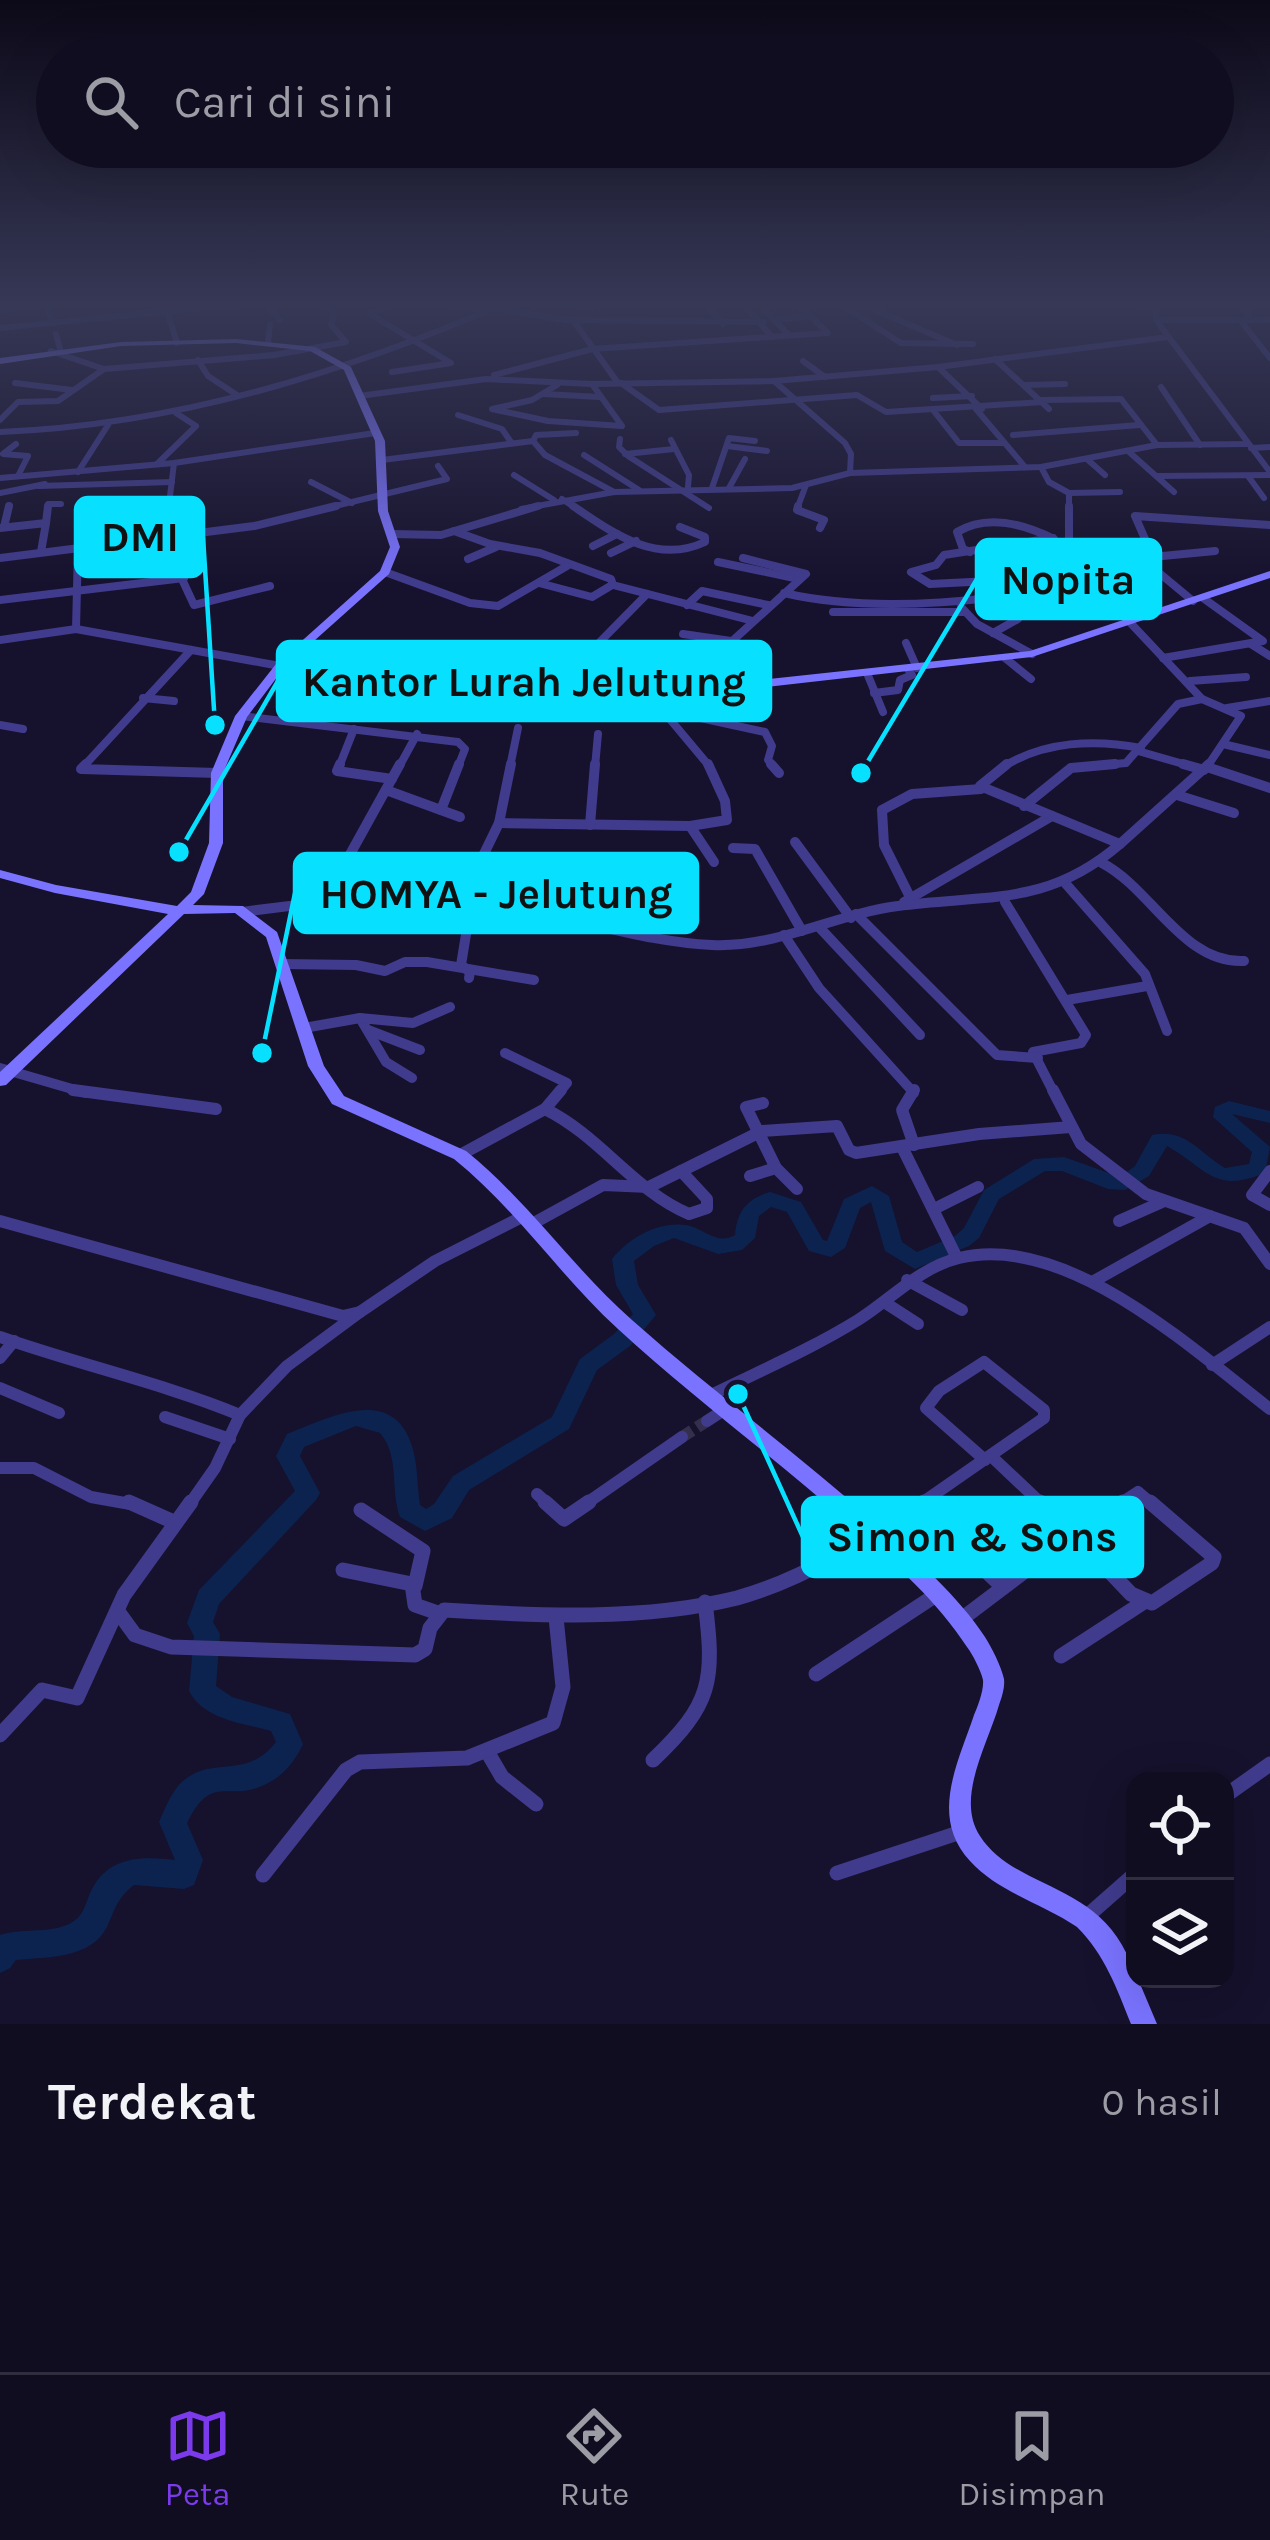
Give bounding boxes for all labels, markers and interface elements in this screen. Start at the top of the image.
search box [36,36,1234,168]
icon: search [78,69,144,135]
text: Cari di sini [174,76,395,128]
callout: DMI [76,498,203,576]
text: DMI [101,512,179,562]
callout: Nopita [977,540,1160,618]
text: Nopita [1001,555,1135,605]
callout: Kantor Lurah Jelutung [278,642,770,720]
text: Kantor Lurah Jelutung [302,657,746,707]
callout: HOMYA - Jelutung [295,854,697,932]
text: HOMYA - Jelutung [319,869,673,919]
callout: Simon & Sons [803,1498,1142,1576]
text: Simon & Sons [827,1512,1118,1562]
map controls [1126,1772,1234,1988]
button: locate [1126,1772,1234,1880]
button: layers [1126,1880,1234,1988]
text: Terdekat [48,2072,256,2132]
text: 0 hasil [1102,2079,1222,2125]
tab: Peta [165,2403,231,2513]
tab: Rute [560,2403,629,2513]
tab: Disimpan [958,2403,1105,2513]

